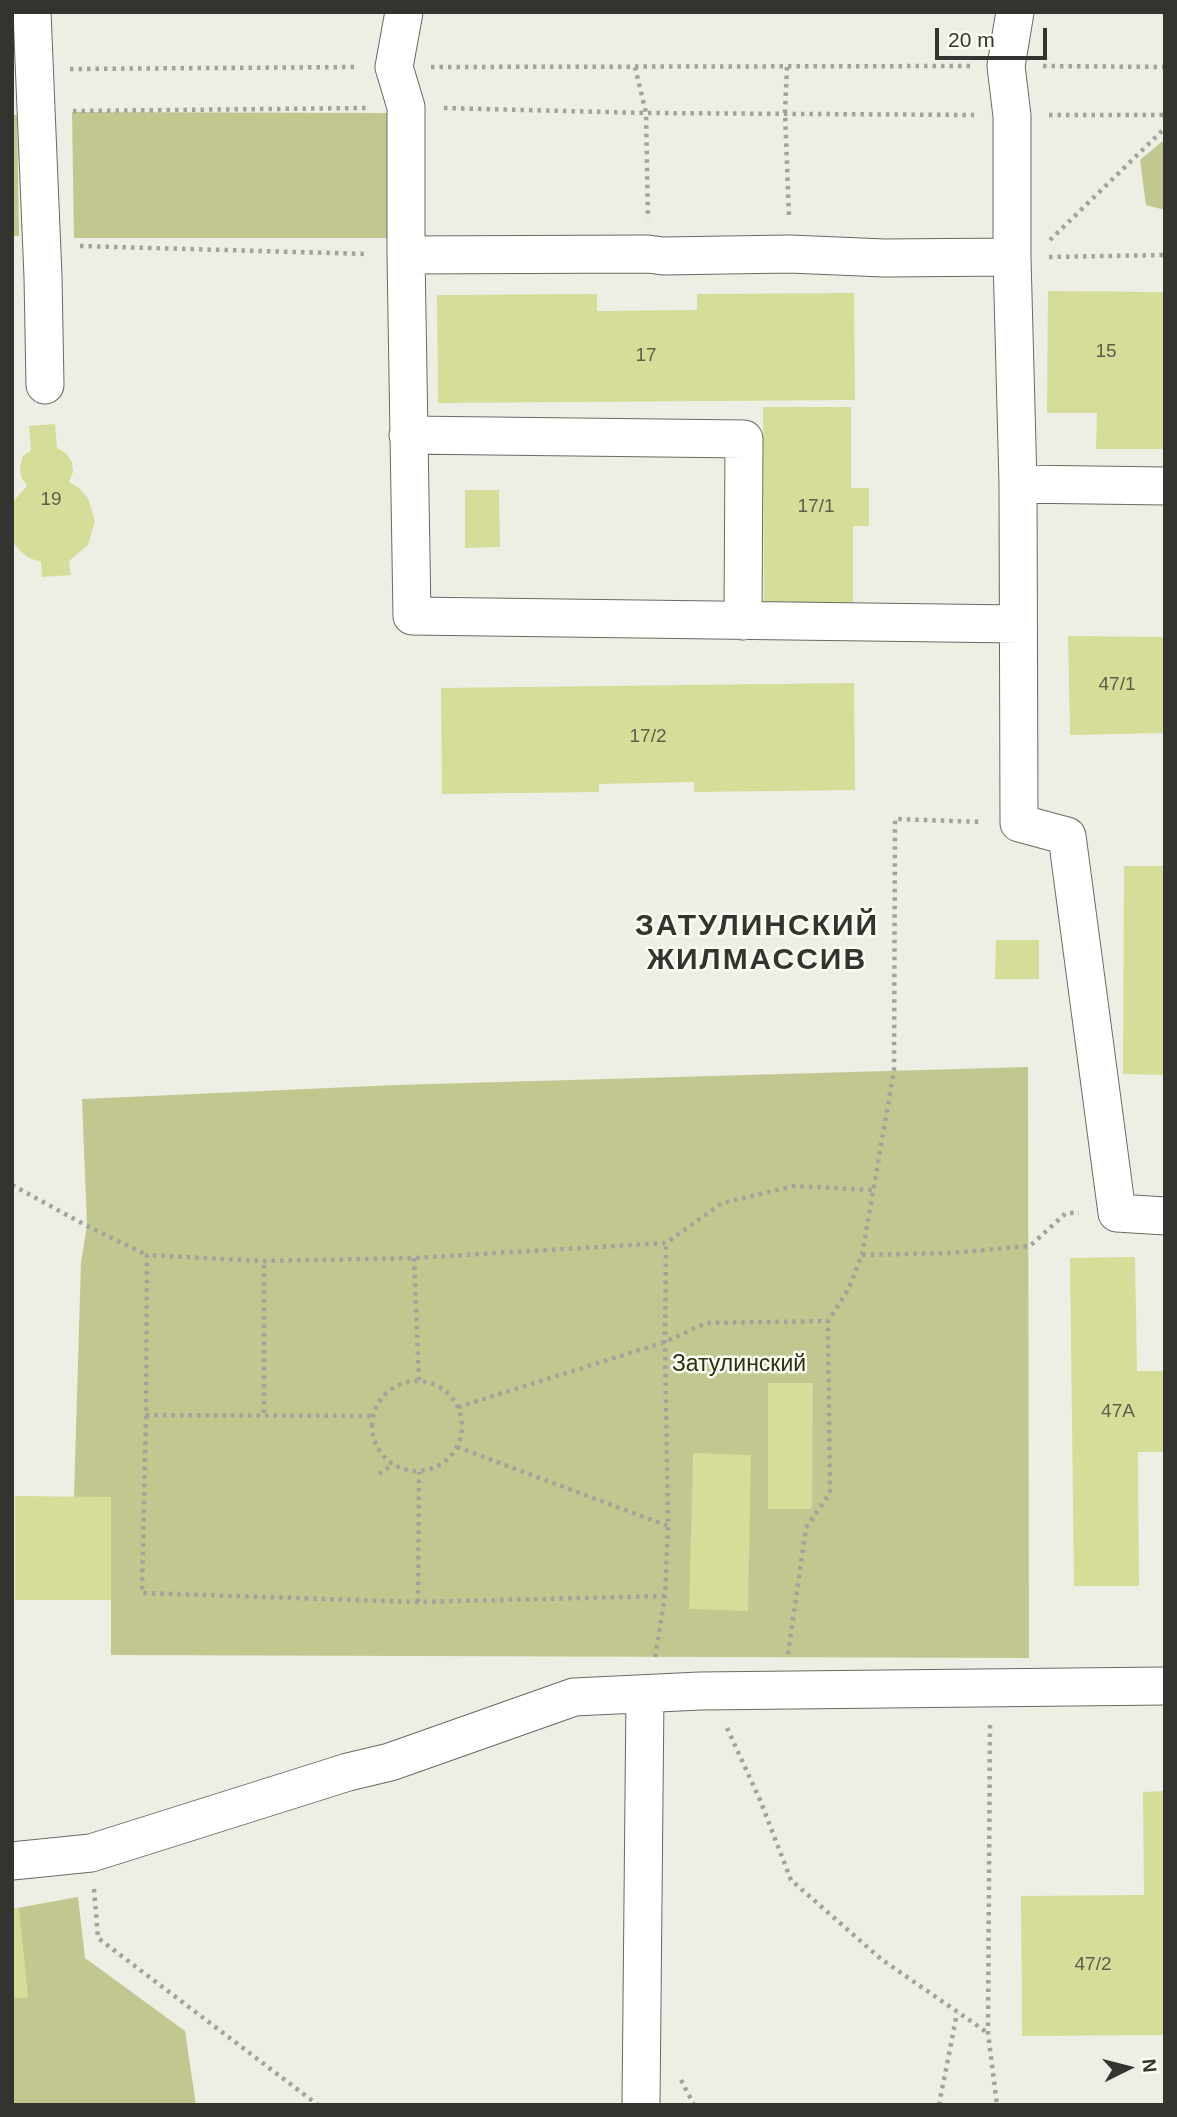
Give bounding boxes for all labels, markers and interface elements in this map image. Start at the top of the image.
scale bar [939,14,1051,58]
text: 20 m [948,28,995,51]
house number: 15 [1095,341,1117,363]
house number: 17 [635,345,657,367]
house number: 19 [40,489,62,511]
house number: 17/1 [798,496,834,518]
house number: 47/1 [1099,674,1135,696]
house number: 17/2 [630,726,666,748]
district label: ЗАТУЛИНСКИЙ ЖИЛМАССИВ [636,909,878,979]
park label: Затулинский [672,1351,806,1379]
house number: 47А [1101,1401,1135,1423]
house number: 47/2 [1075,1954,1111,1976]
north arrow [1093,2033,1163,2103]
text: N [1138,2058,1161,2074]

